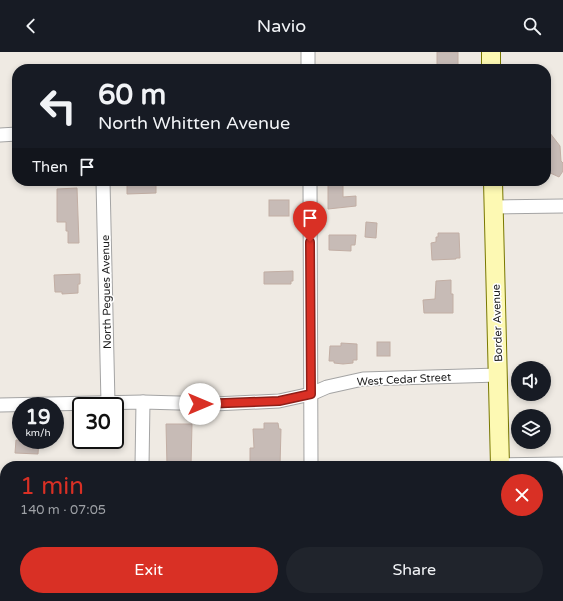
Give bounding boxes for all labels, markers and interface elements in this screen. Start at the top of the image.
icon: back [20,15,42,37]
text: Navio [257,15,306,37]
icon: search [521,15,543,37]
text: 60 m [98,78,166,112]
icon: left [32,80,84,132]
text: North Whitten Avenue [98,112,290,134]
icon: arrive [76,156,98,178]
text: Then [32,158,68,176]
pin [293,201,327,242]
icon: arrive [299,207,321,229]
street label: North Pegues Avenue [99,235,114,349]
street label: Border Avenue [490,284,505,362]
map controls [511,361,551,449]
button: sound [511,361,551,401]
street label: West Cedar Street [357,371,452,388]
position arrow [179,383,221,425]
speed limit sign: 30 [72,397,124,449]
text: 19 [25,406,51,430]
button: layers [511,409,551,449]
text: km/h [25,427,51,439]
text: 1 min [20,472,84,501]
button: close [501,474,543,516]
text: 140 m · 07:05 [20,502,106,518]
button: Exit [20,547,278,593]
button: Share [286,547,543,593]

